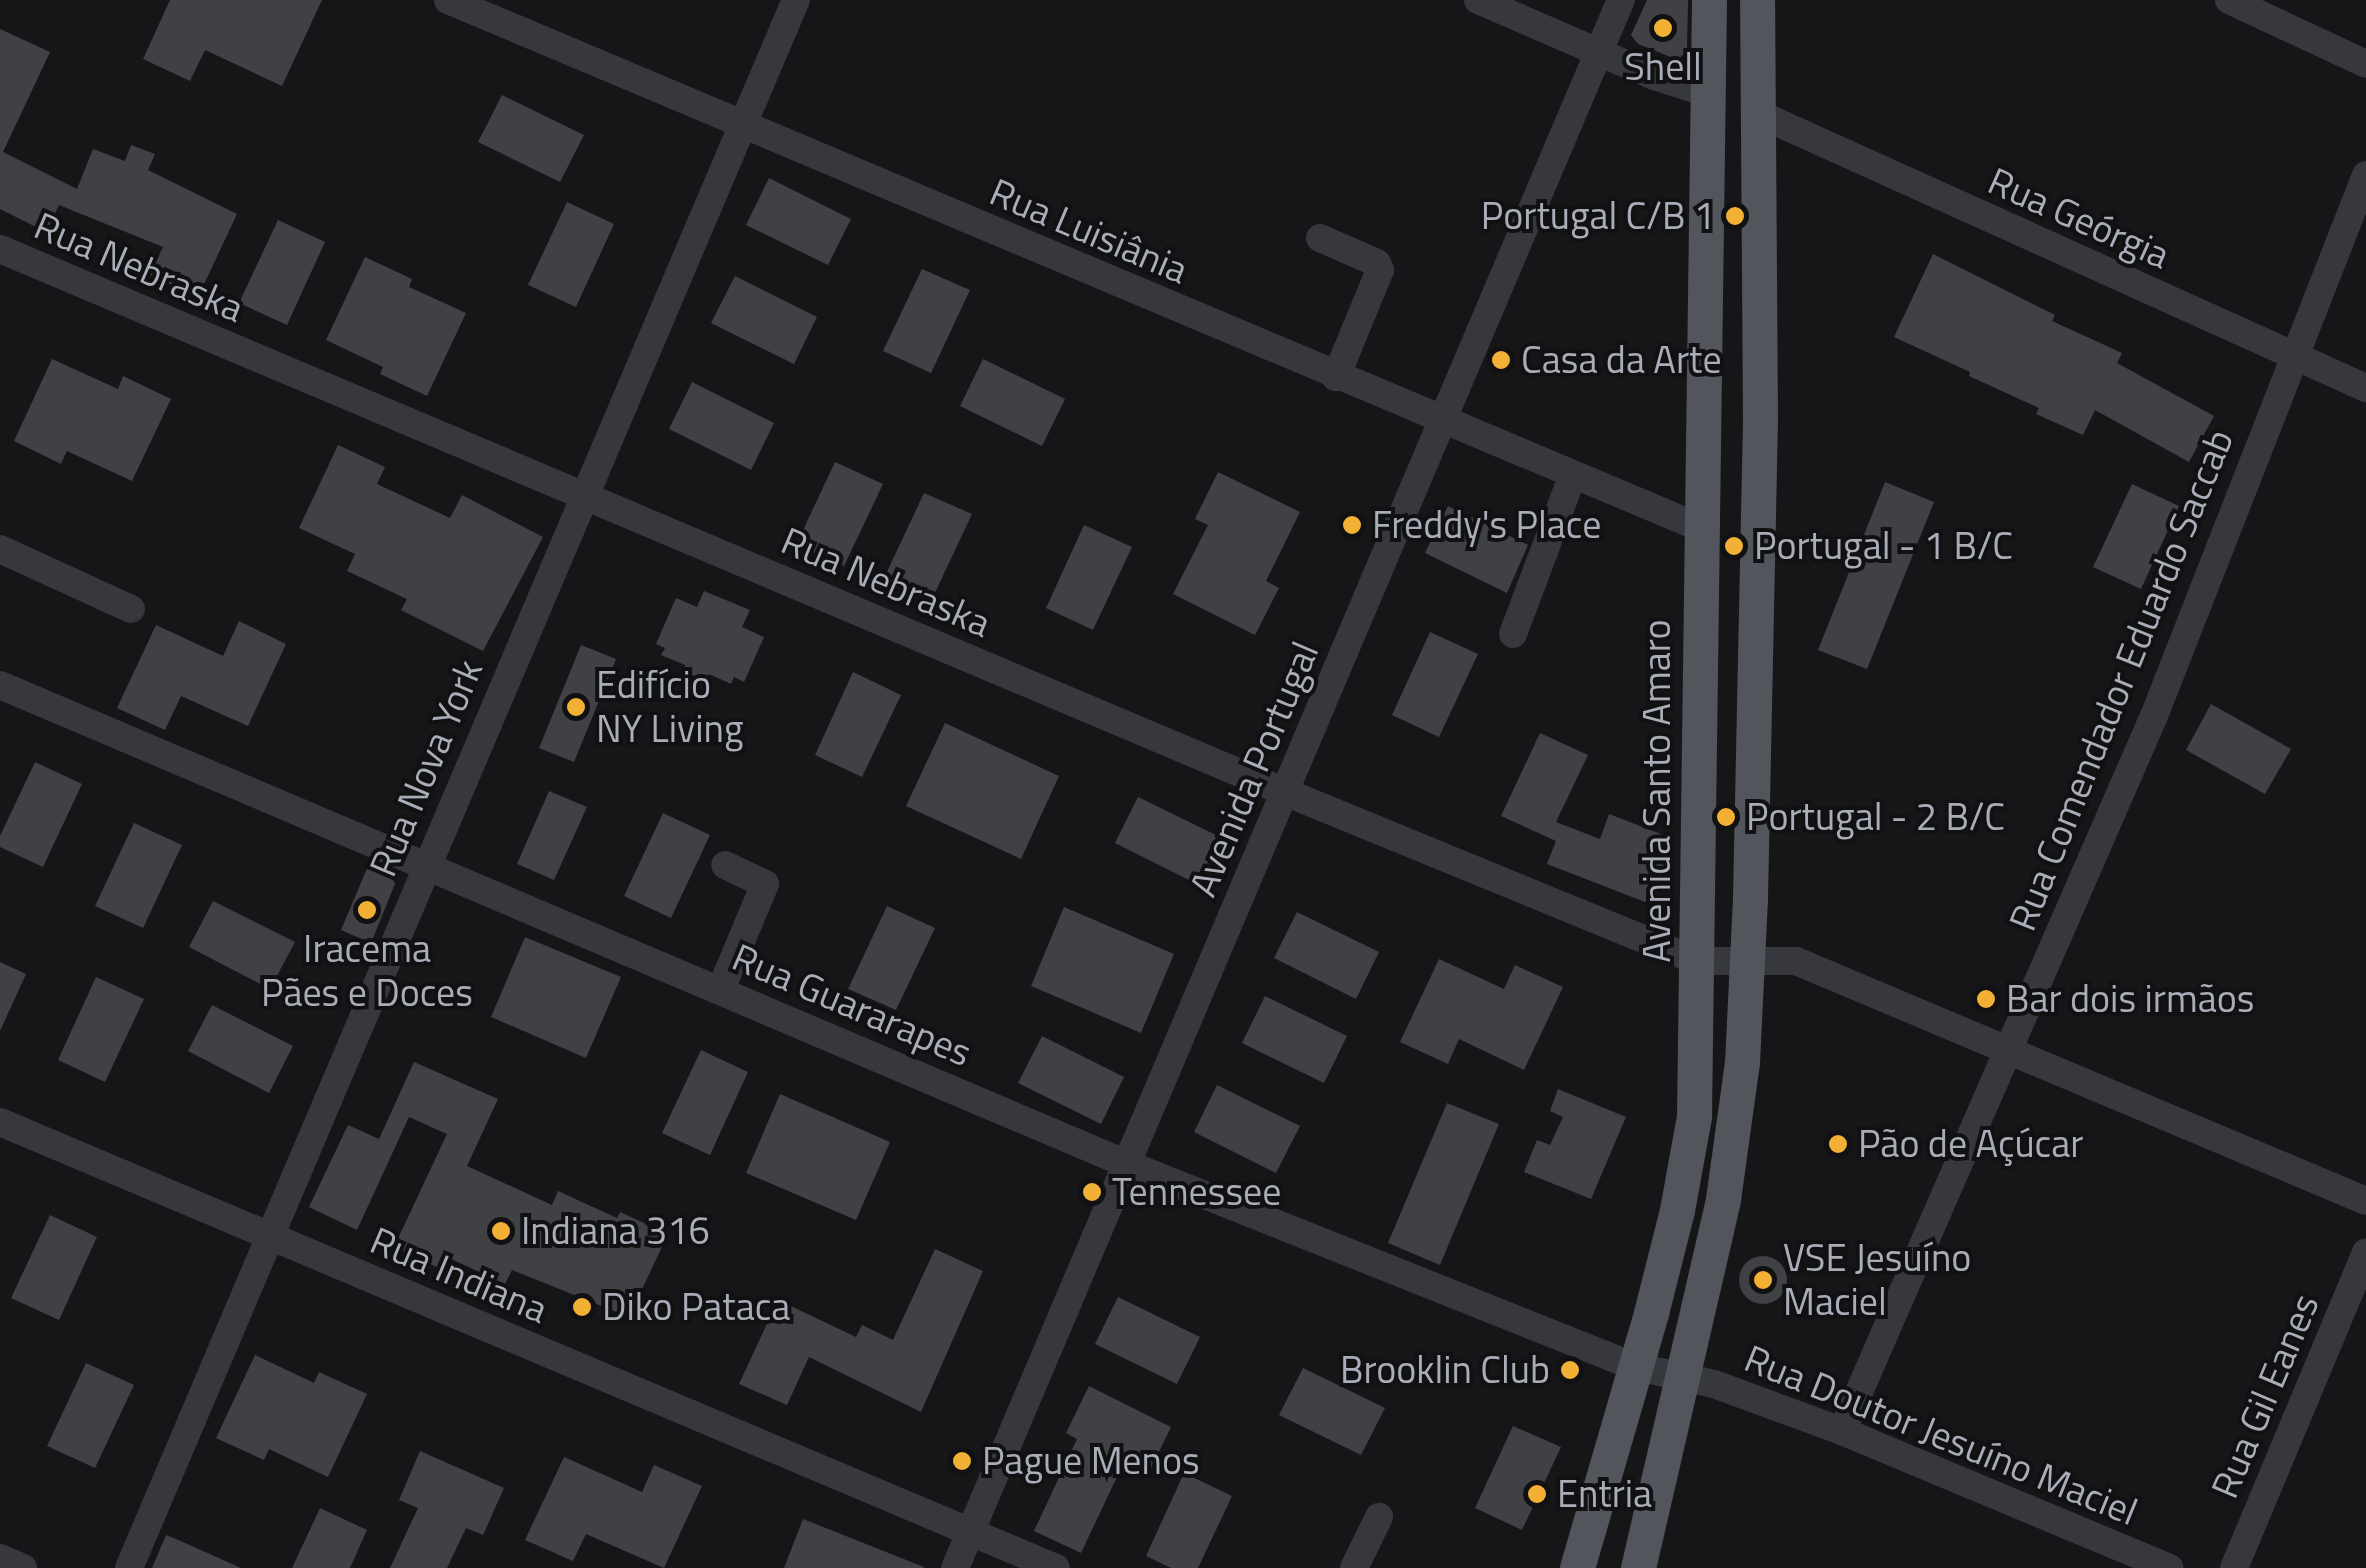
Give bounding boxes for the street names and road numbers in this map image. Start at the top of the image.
street label: Rua Geórgia [1981,158,2177,278]
street label: Rua Luisiânia [983,169,1195,293]
street label: Rua Nebraska [28,203,250,331]
street label: Rua Comendador Eduardo Saccab [1999,423,2243,937]
street label: Rua Nebraska [775,518,997,646]
street label: Avenida Santo Amaro [1634,619,1680,963]
street label: Avenida Portugal [1180,635,1328,903]
street label: Rua Nova York [360,653,492,883]
street label: Rua Guararapes [726,934,978,1076]
street label: Rua Indiana [364,1217,554,1333]
street label: Rua Gil Eanes [2202,1287,2328,1505]
street label: Rua Doutor Jesuíno Maciel [1738,1335,2144,1535]

